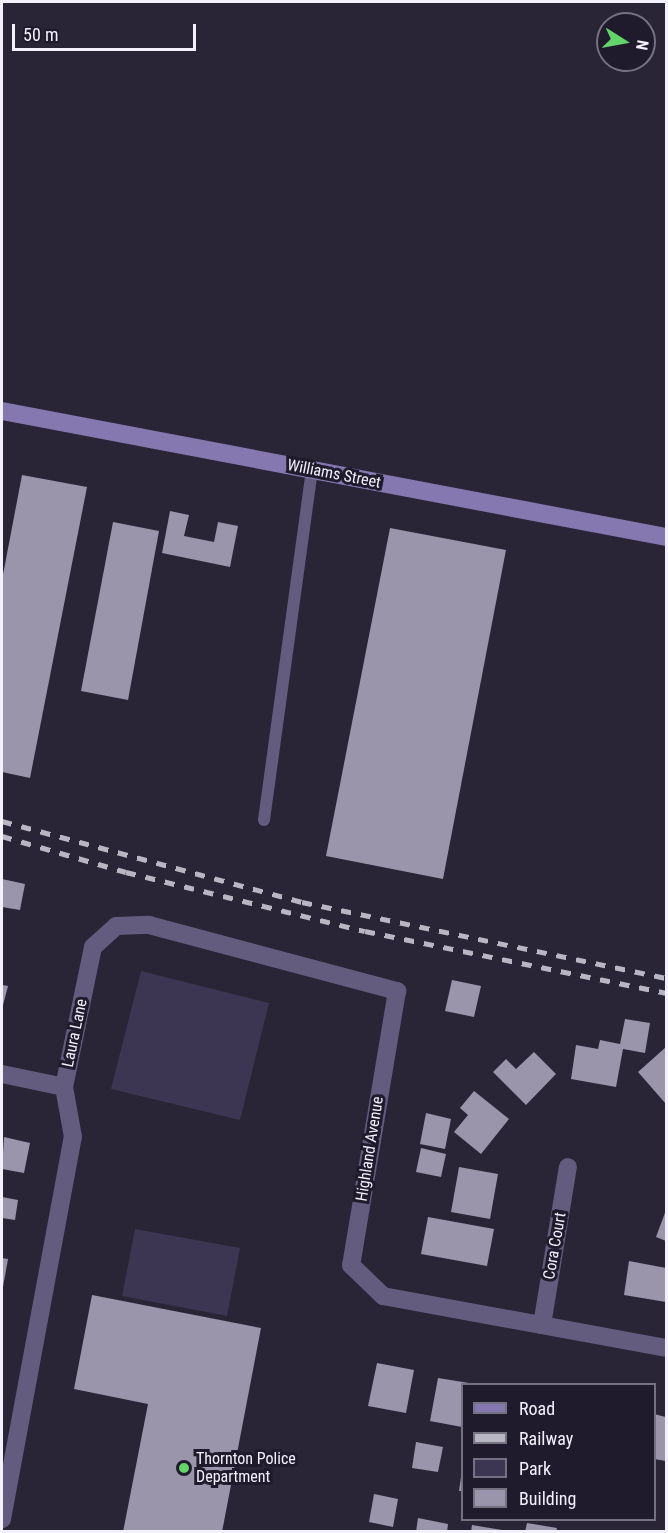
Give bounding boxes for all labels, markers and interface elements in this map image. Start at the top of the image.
scale bar [15,12,200,50]
north arrow [596,12,656,72]
text: 50 m [23,24,58,45]
text: N [632,39,652,52]
street label: Williams Street [286,456,382,492]
street label: Laura Lane [58,997,92,1069]
street label: Highland Avenue [352,1095,388,1203]
street label: Cora Court [540,1211,570,1281]
legend [461,1383,656,1521]
text: Road [519,1398,555,1419]
text: Railway [519,1428,573,1449]
place label: Thornton Police Department [196,1449,296,1487]
text: Park [519,1458,551,1479]
marker: Thornton Police Department [177,1461,191,1475]
text: Building [519,1488,576,1509]

